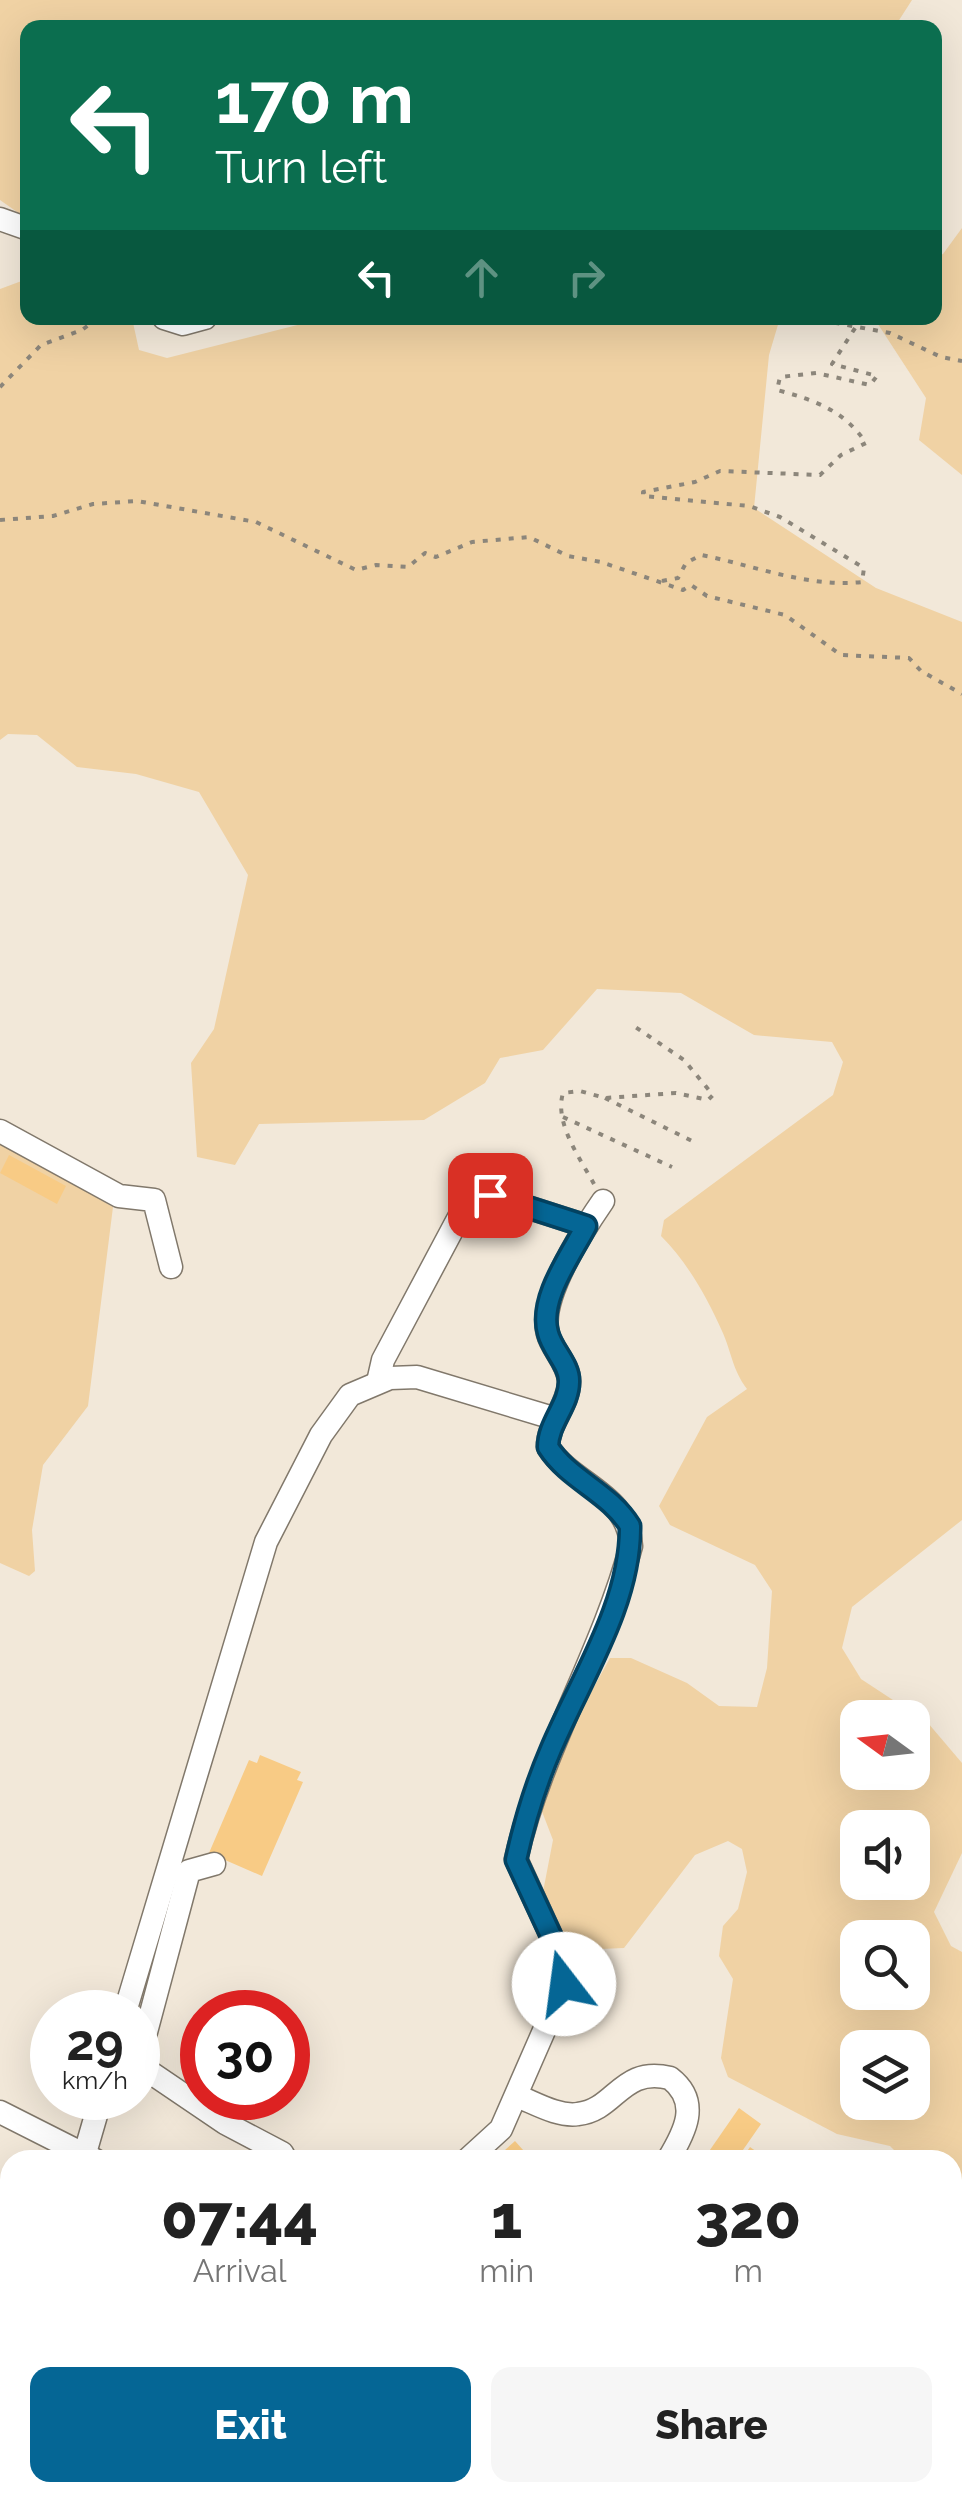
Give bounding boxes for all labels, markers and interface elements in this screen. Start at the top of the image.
text: 170 m [215,57,414,139]
icon: left [50,60,180,190]
text: Turn left [215,141,387,194]
icon: left [349,250,404,305]
icon: ahead [454,250,509,305]
icon: right [559,250,614,305]
pin [448,1153,533,1238]
icon: arrive [463,1168,518,1223]
north arrow [840,1700,930,1790]
map controls [840,1700,930,2120]
button: sound [840,1810,930,1900]
button: search [840,1920,930,2010]
position arrow [512,1932,616,2036]
speed limit sign: 30 [180,1990,310,2120]
text: 29 [66,2013,124,2072]
button: layers [840,2030,930,2120]
text: km/h [62,2065,128,2095]
text: 07:44 [161,2182,318,2252]
text: 1 [491,2182,522,2252]
text: 320 [695,2182,801,2252]
text: Arrival [193,2252,287,2289]
text: min [479,2252,534,2289]
text: m [733,2252,763,2289]
button: Exit [30,2367,471,2482]
button: Share [491,2367,932,2482]

